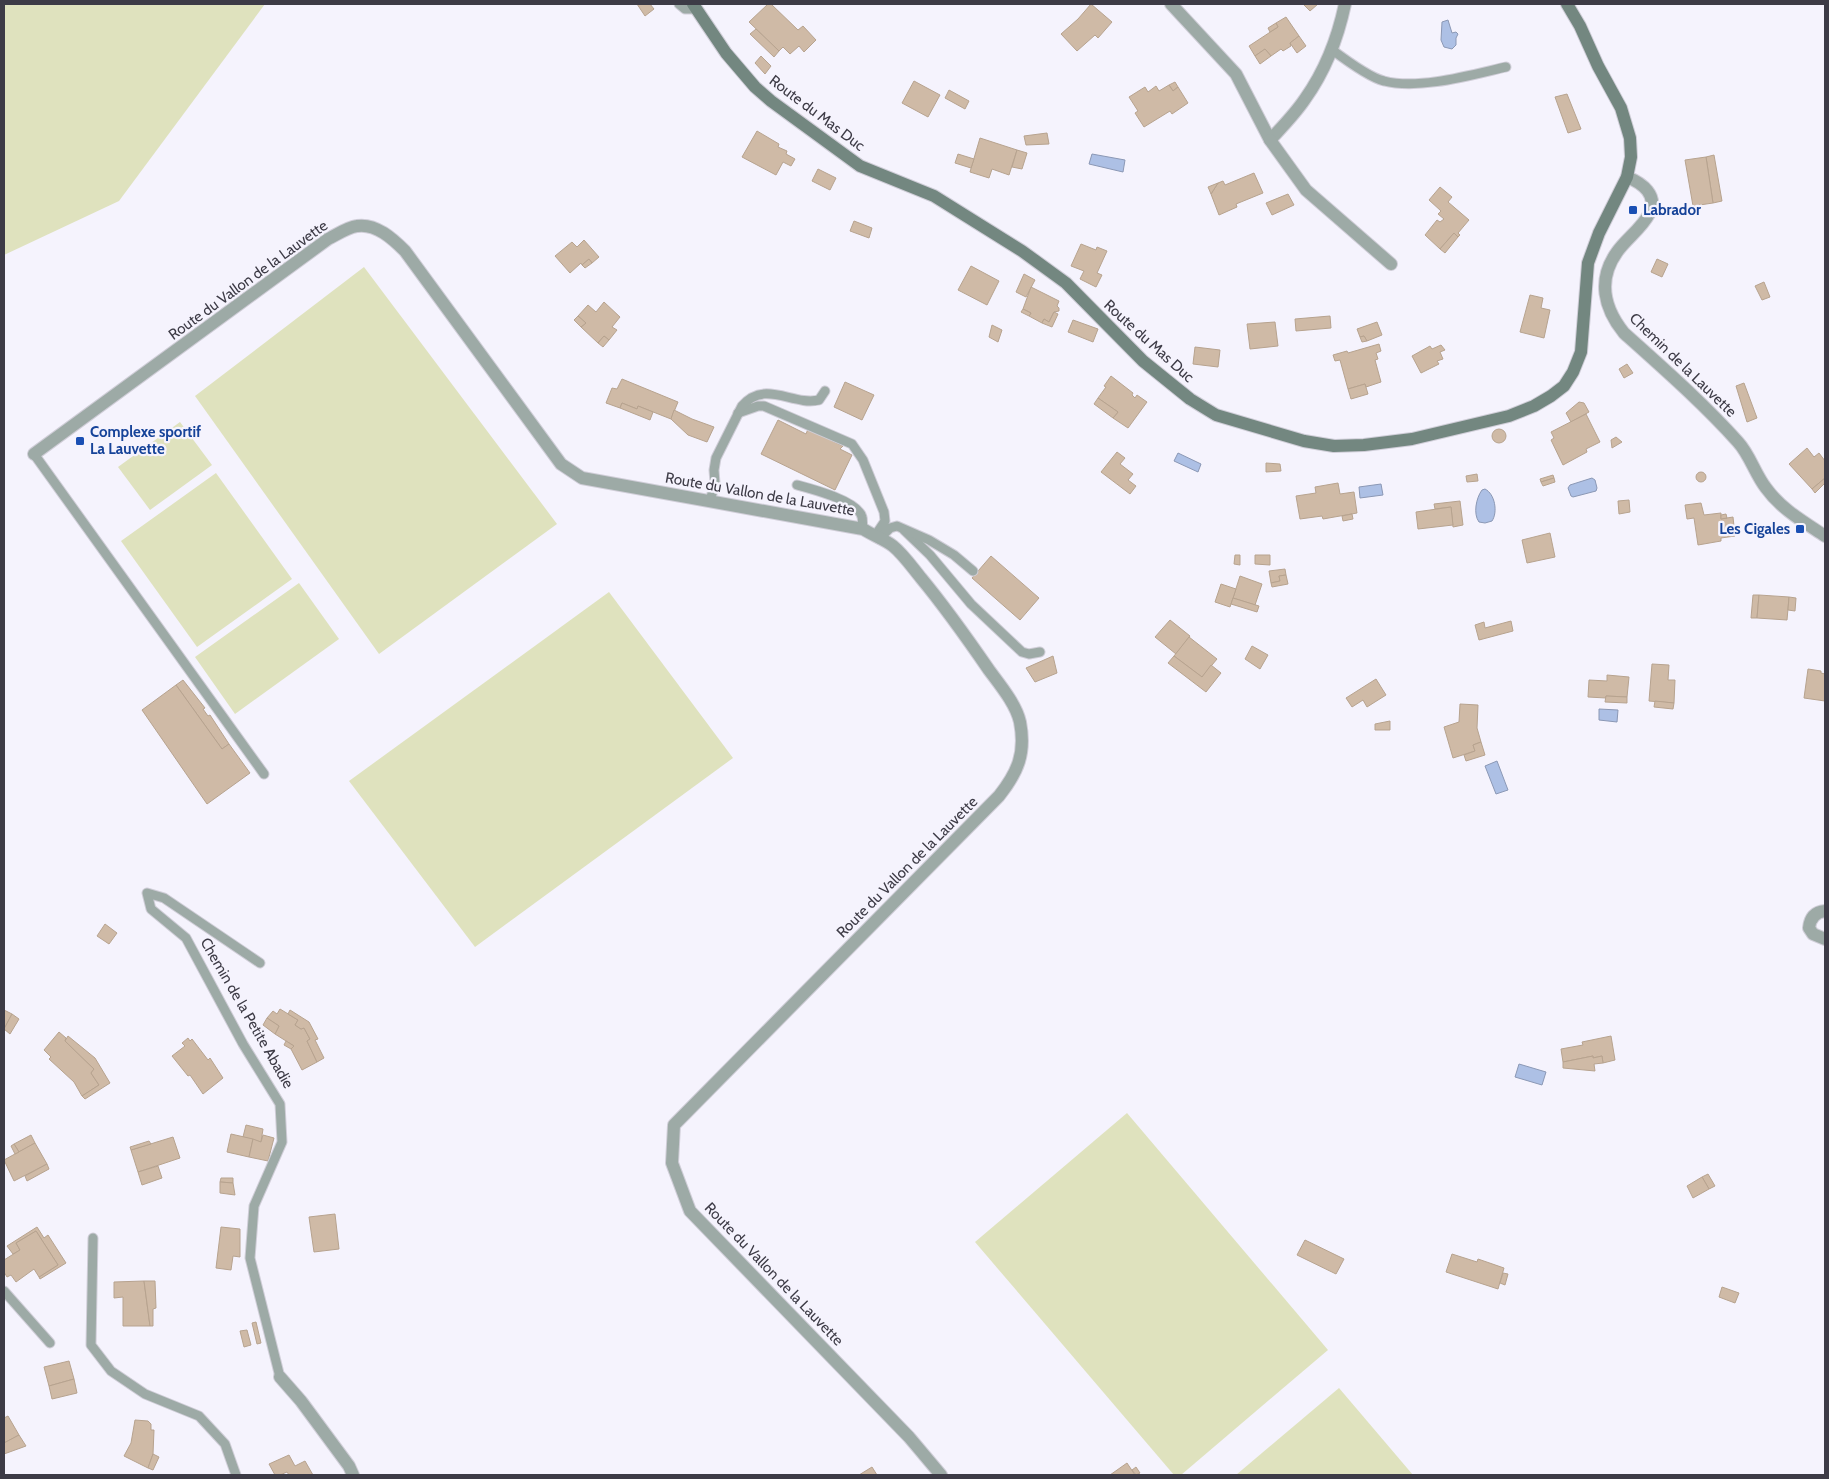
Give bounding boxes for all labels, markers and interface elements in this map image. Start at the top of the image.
street label: Route du Mas Duc [766,71,868,155]
place label: Labrador [1643,201,1701,219]
marker: Labrador [1627,204,1639,216]
street label: Route du Vallon de la Lauvette [165,216,331,344]
street label: Route du Mas Duc [1100,296,1198,386]
street label: Chemin de la Lauvette [1626,309,1741,421]
place label: Complexe sportif La Lauvette [90,423,201,458]
marker: Complexe sportif La Lauvette [74,435,86,447]
street label: Route du Vallon de la Lauvette [664,468,856,520]
place label: Les Cigales [1719,520,1790,538]
marker: Les Cigales [1794,523,1806,535]
street label: Route du Vallon de la Lauvette [833,793,981,941]
street label: Chemin de la Petite Abadie [196,934,298,1092]
street label: Route du Vallon de la Lauvette [701,1199,847,1350]

